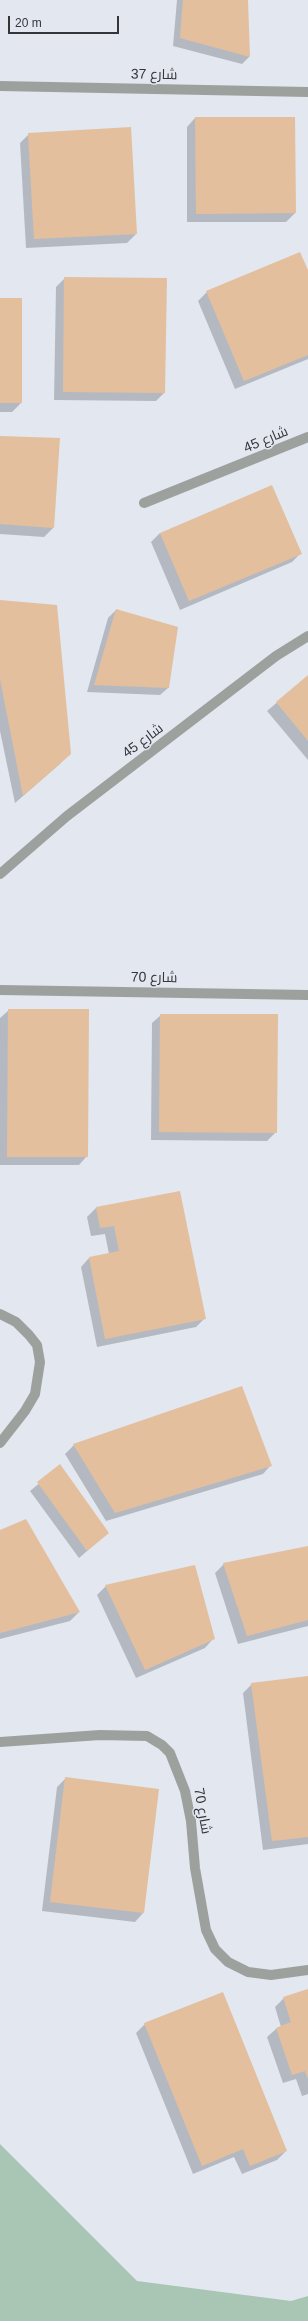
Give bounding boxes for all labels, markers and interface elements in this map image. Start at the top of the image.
scale bar [10,8,121,34]
text: 20 m [15,16,42,30]
street label: شارع 37 [131,66,177,84]
street label: شارع 45 [241,423,291,457]
street label: شارع 45 [119,720,167,762]
street label: شارع 70 [131,969,177,987]
street label: شارع 70 [190,1787,214,1835]

